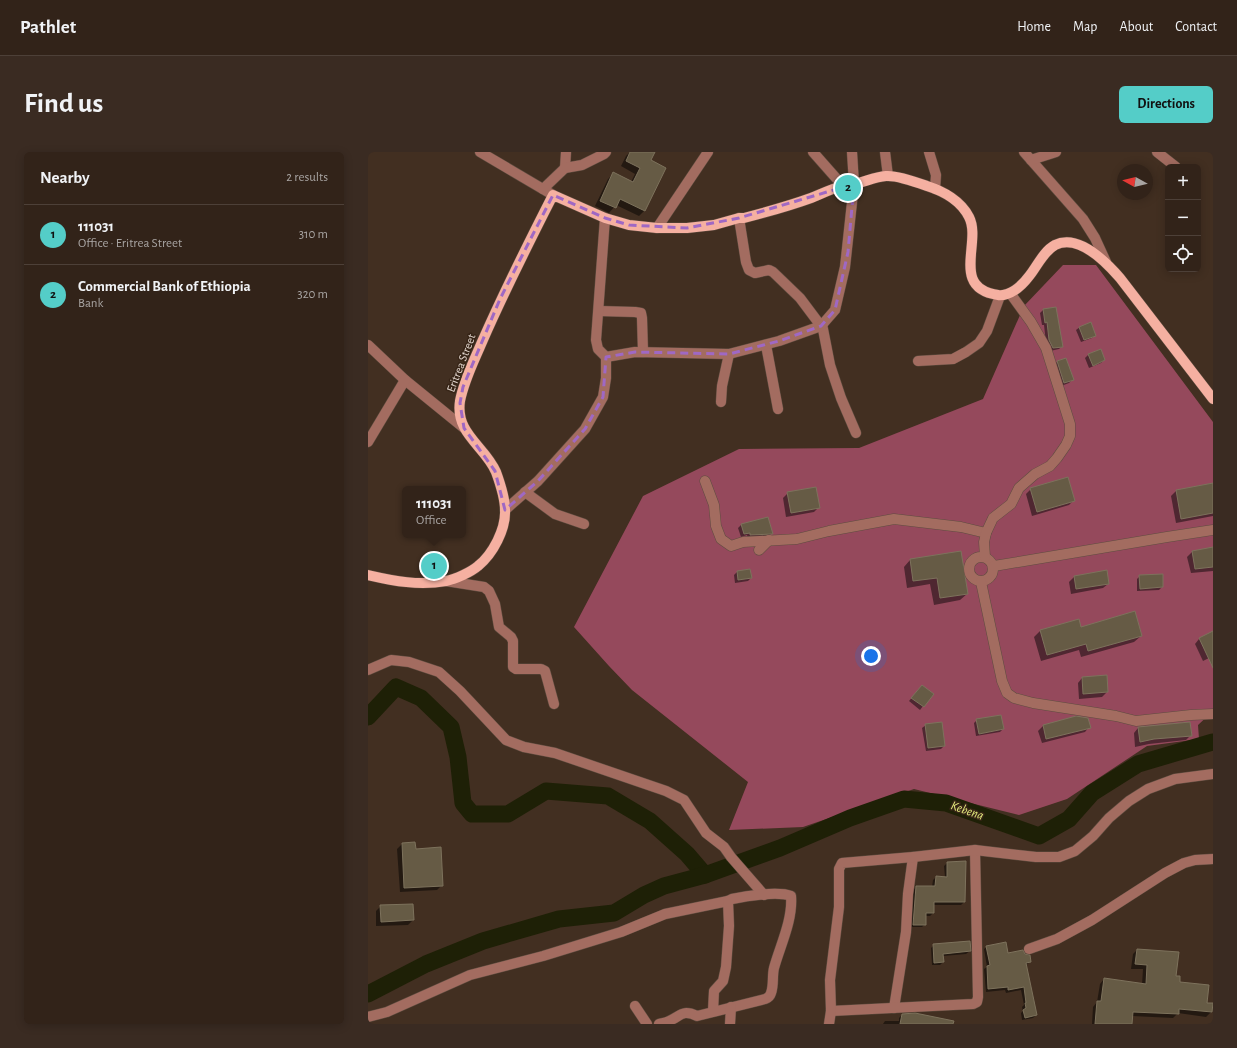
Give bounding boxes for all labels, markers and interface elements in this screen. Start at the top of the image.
text: Pathlet [20,18,76,37]
text: Home [1017,20,1051,34]
text: Map [1073,20,1097,34]
text: About [1119,20,1153,34]
text: Contact [1175,20,1217,34]
button: Directions [1119,86,1213,123]
text: Find us [24,90,103,118]
north arrow [1117,164,1153,200]
map controls [1165,164,1201,272]
button: + [1165,164,1201,200]
text: Nearby [40,169,90,186]
text: 2 results [286,171,328,184]
pin: 2 [835,173,861,203]
button: − [1165,200,1201,236]
text: 111031 [78,219,114,234]
text: 1 [51,228,55,241]
text: 310 m [299,228,328,241]
button: locate [1165,236,1201,272]
text: Office · Eritrea Street [78,237,182,250]
text: Commercial Bank of Ethiopia [78,279,251,294]
text: 2 [50,288,56,301]
text: 320 m [297,288,328,301]
text: Bank [78,297,104,310]
street label: Eritrea Street [444,332,478,394]
popup [402,486,466,538]
text: 111031 [416,496,452,511]
text: Office [416,514,446,527]
pin: 1 [421,551,447,581]
your location [861,646,881,666]
water label: Kebena [949,799,985,823]

